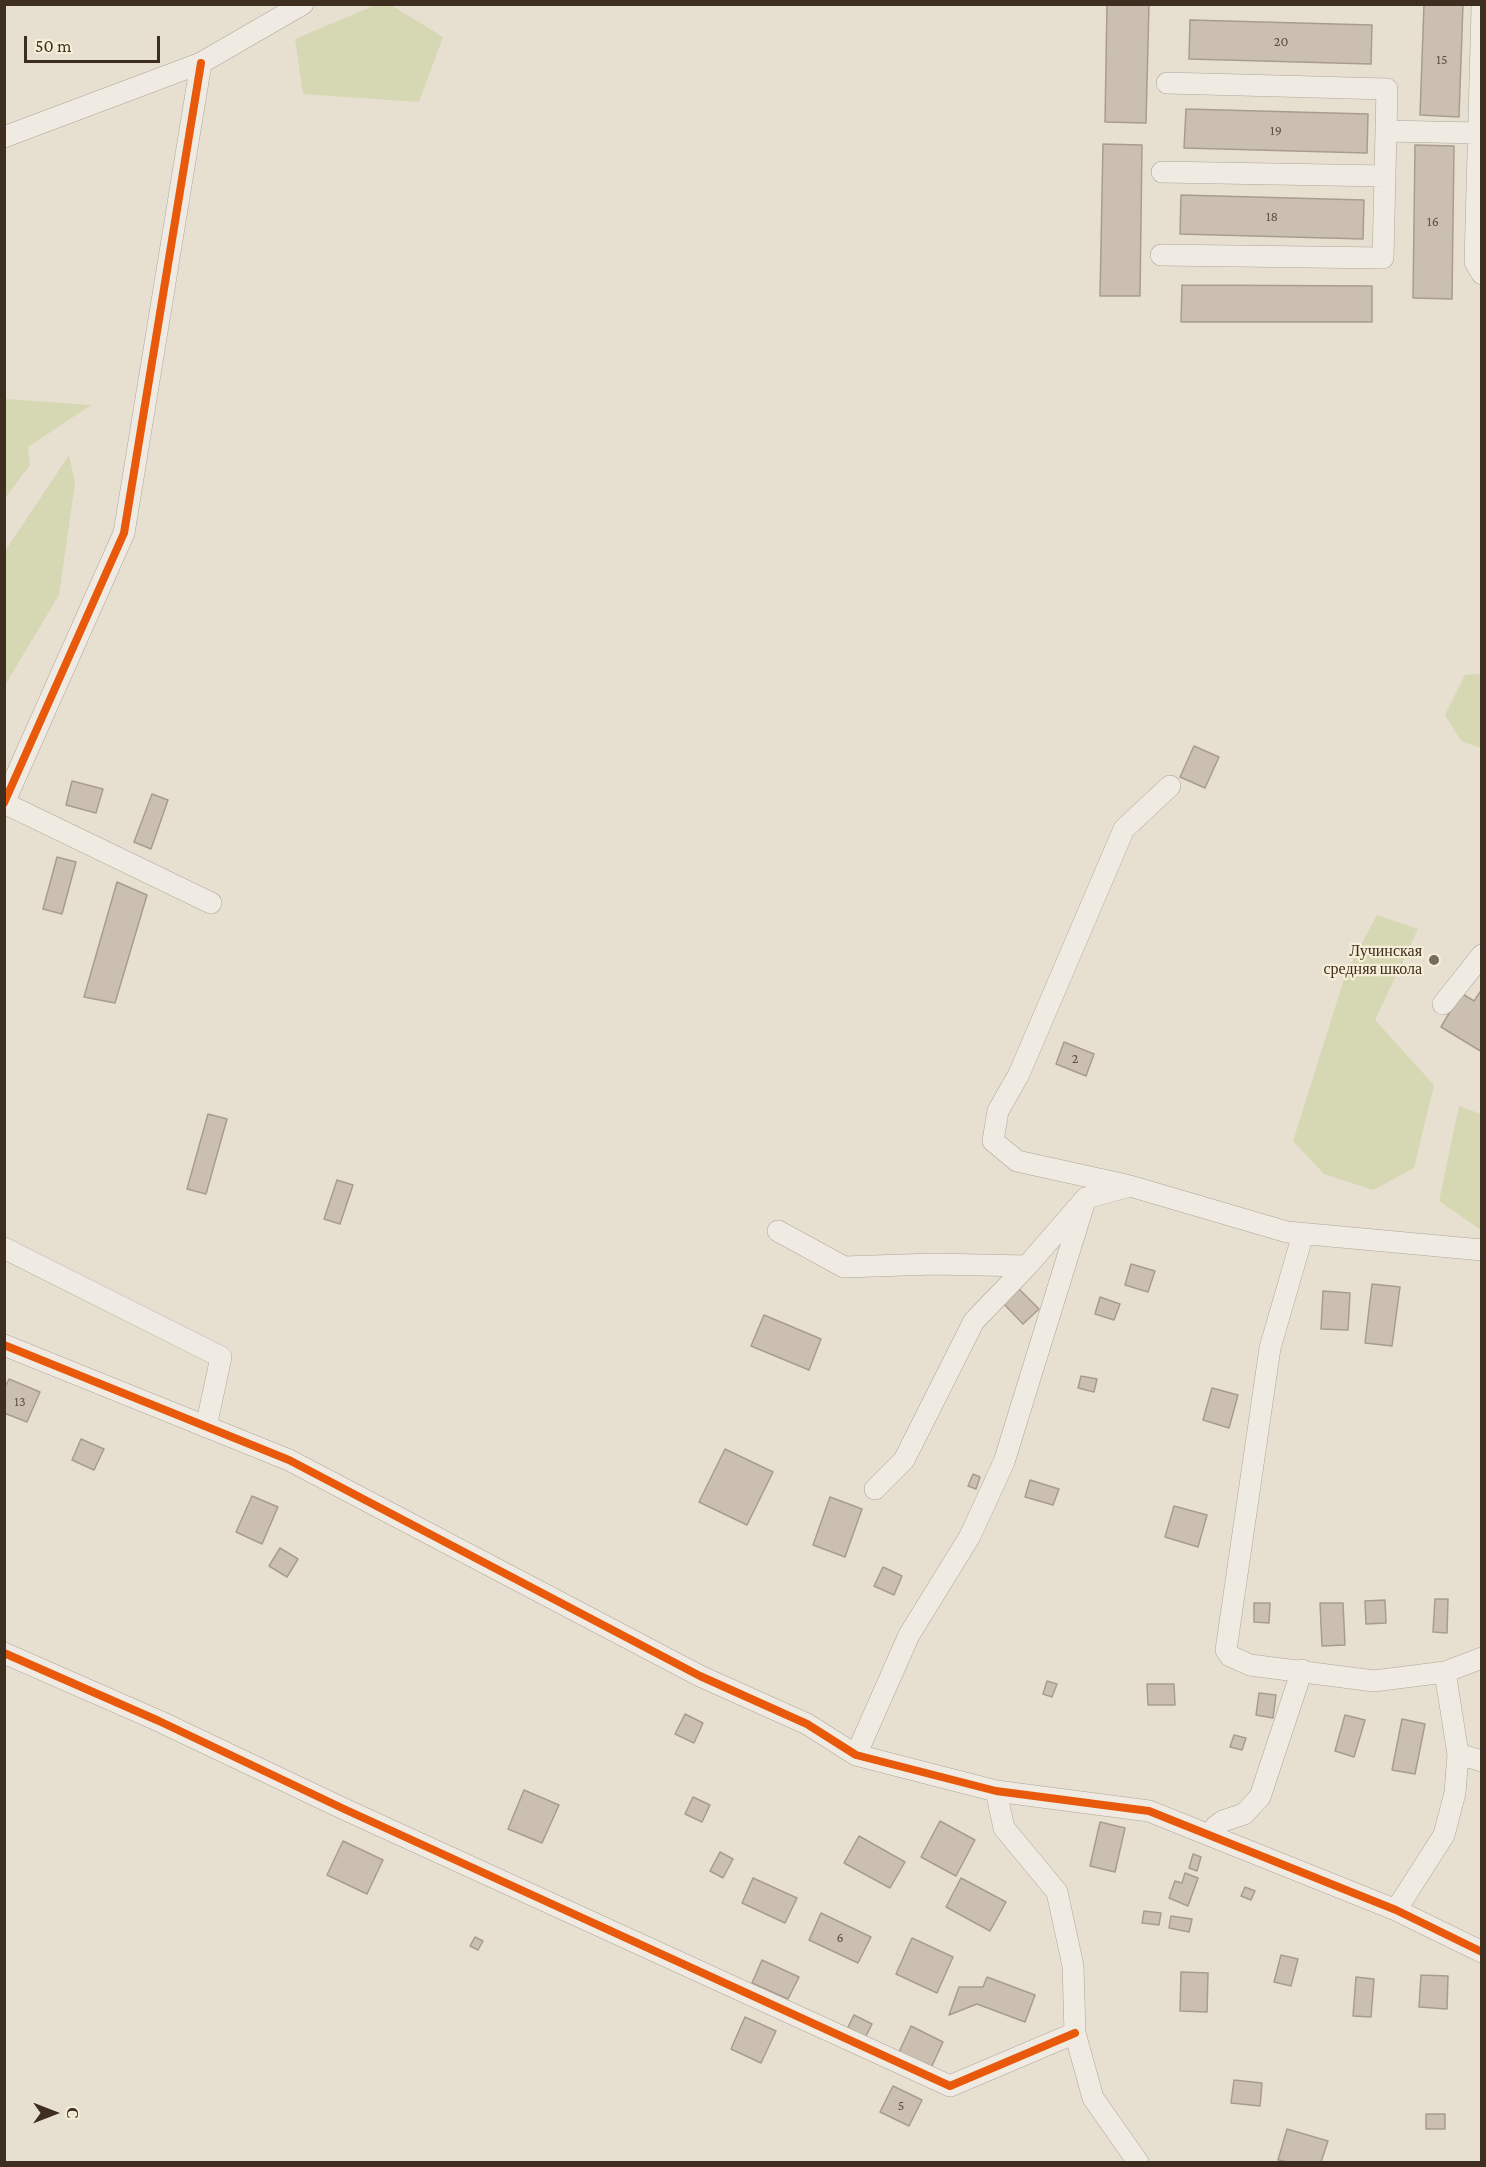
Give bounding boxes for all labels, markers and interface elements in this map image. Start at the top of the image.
scale bar [27,24,164,62]
house number: 20 [1274,34,1288,50]
text: 50 m [35,36,72,56]
house number: 15 [1436,52,1448,68]
house number: 19 [1270,123,1282,139]
house number: 18 [1266,209,1278,225]
house number: 16 [1427,214,1439,230]
place label: Лучинская средняя школа [1323,941,1422,979]
marker: Лучинская средняя школа [1427,953,1441,967]
house number: 2 [1072,1051,1078,1067]
house number: 13 [14,1394,26,1410]
house number: 6 [836,1930,844,1946]
north arrow [24,2083,84,2143]
house number: 5 [898,2098,904,2114]
text: С [64,2107,81,2119]

